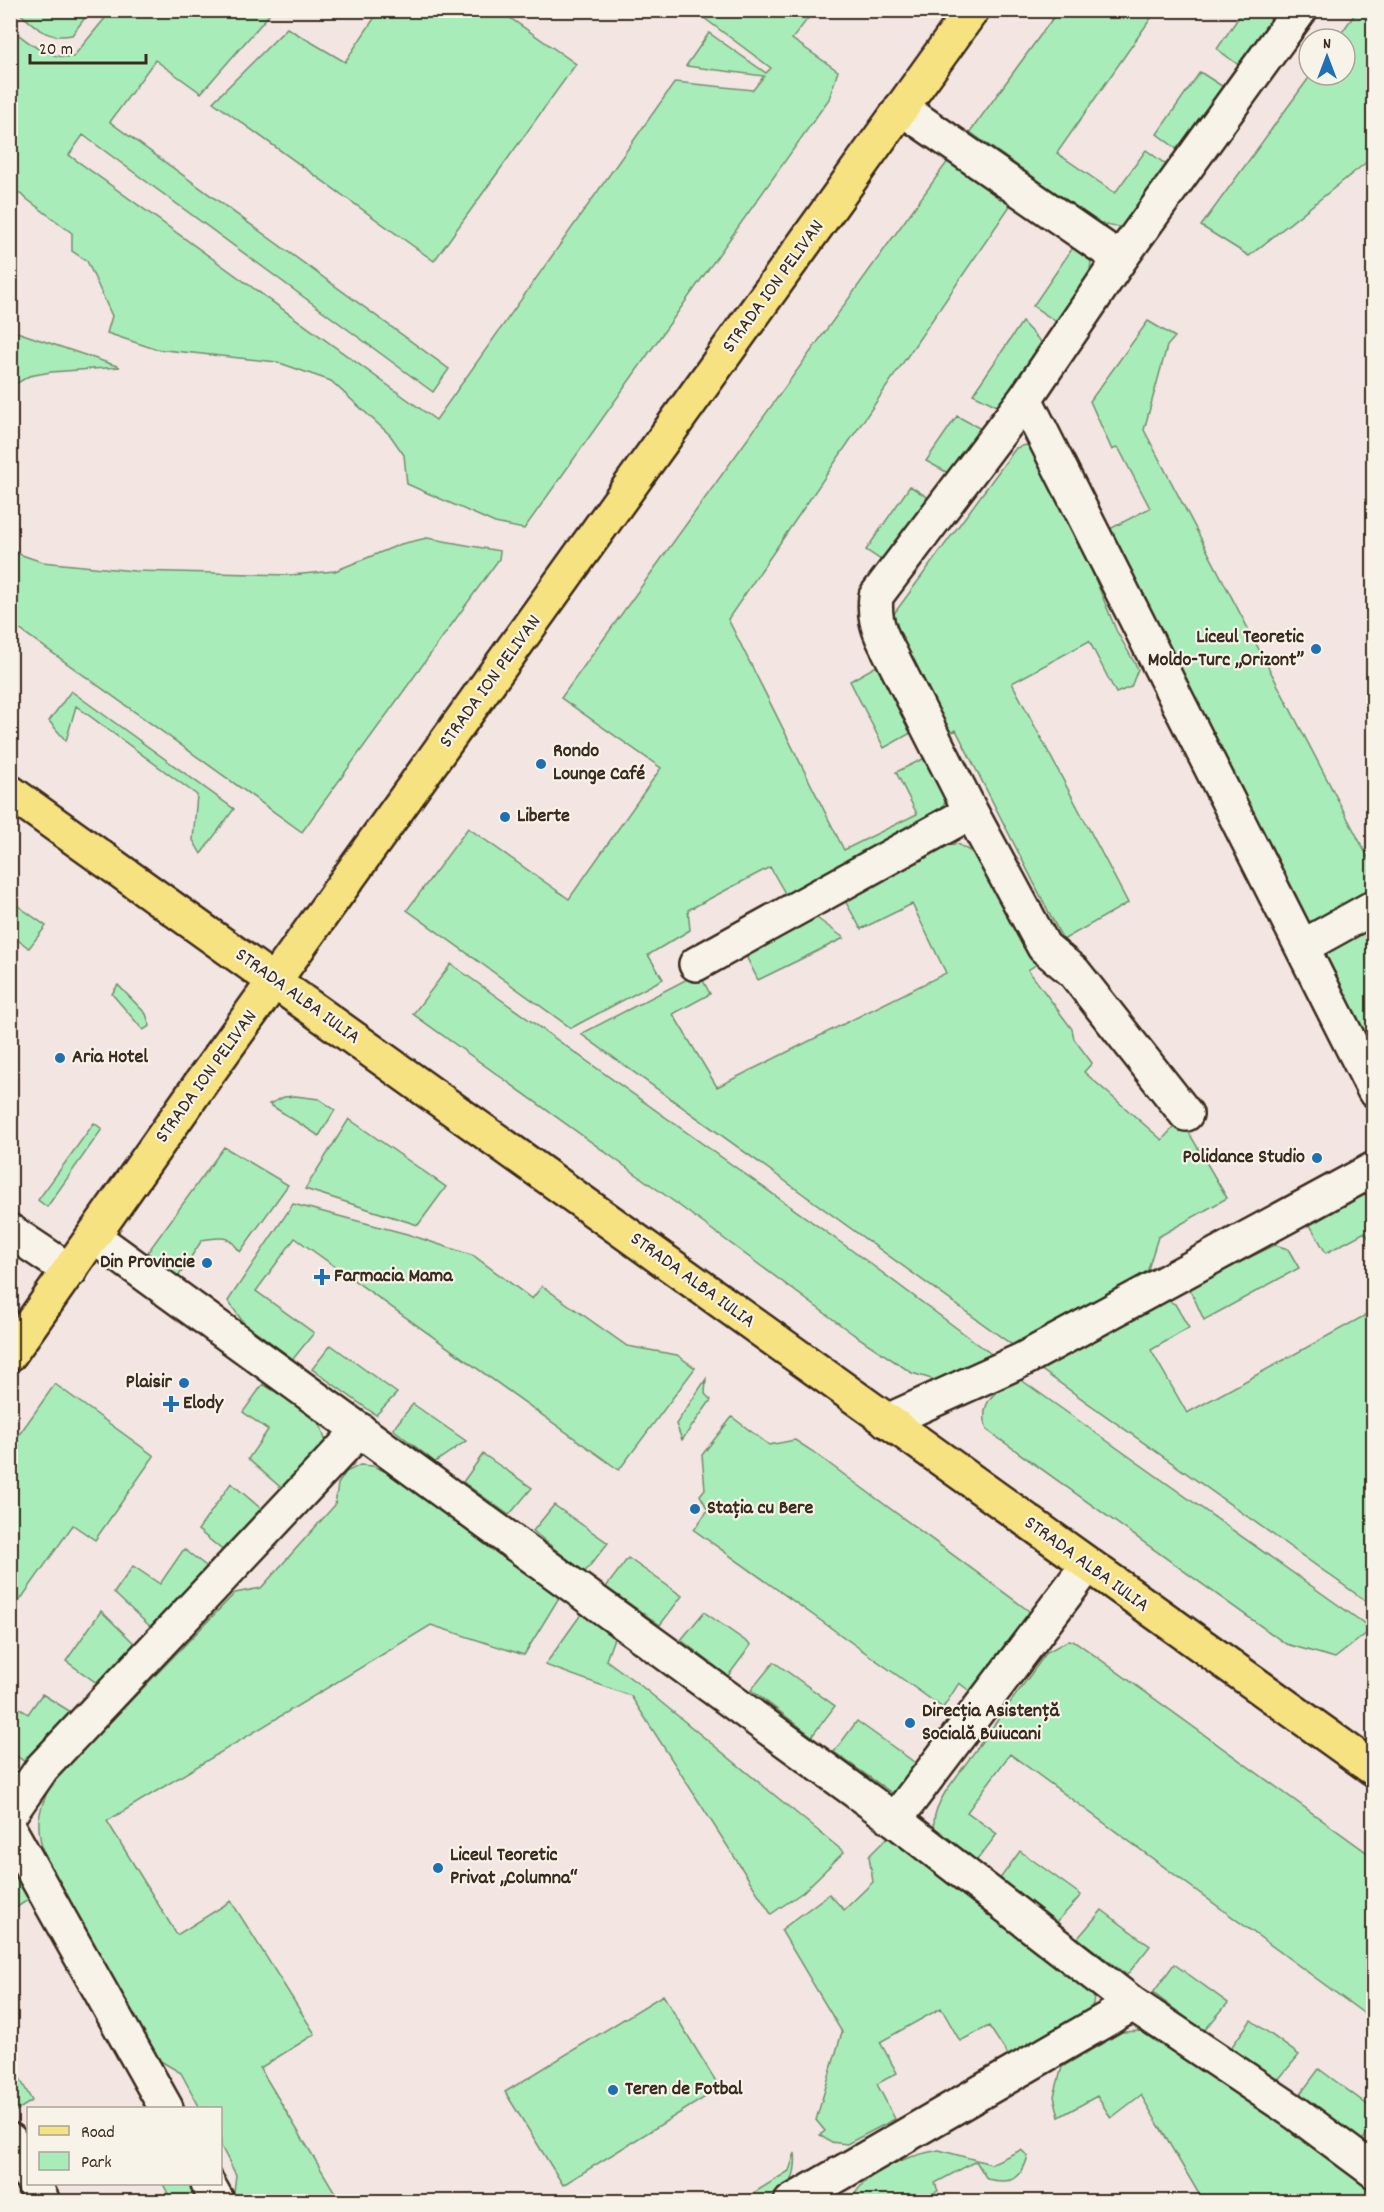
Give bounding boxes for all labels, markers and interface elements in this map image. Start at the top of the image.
scale bar [30,27,146,65]
north arrow [1297,27,1357,87]
text: N [1323,33,1331,56]
text: 20 m [39,38,73,63]
street label: STRADA ION PELIVAN [716,215,832,359]
street label: STRADA ION PELIVAN [433,610,549,754]
place label: Liceul Teoretic Moldo-Turc „Orizont” [1148,624,1304,675]
marker: Liceul Teoretic Moldo-Turc „Orizont” [1309,642,1323,656]
place label: Rondo Lounge Café [553,738,645,789]
marker: Rondo Lounge Café [534,757,548,771]
place label: Liberte [517,803,570,831]
marker: Liberte [498,810,512,824]
street label: STRADA ALBA IULIA [229,942,365,1052]
street label: STRADA ION PELIVAN [149,1005,265,1149]
place label: Aria Hotel [72,1044,148,1072]
marker: Aria Hotel [53,1051,67,1065]
place label: Polidance Studio [1182,1144,1305,1172]
marker: Polidance Studio [1310,1151,1324,1165]
street label: STRADA ALBA IULIA [624,1226,760,1336]
place label: Din Provincie [100,1249,195,1277]
marker: Din Provincie [200,1256,214,1270]
place label: Farmacia Mama [334,1263,453,1291]
marker: Farmacia Mama [315,1270,329,1284]
place label: Plaisir [126,1369,173,1397]
marker: Plaisir [177,1376,191,1390]
place label: Elody [183,1390,224,1418]
marker: Elody [164,1397,178,1411]
place label: Stația cu Bere [707,1495,814,1523]
marker: Stația cu Bere [688,1502,702,1516]
street label: STRADA ALBA IULIA [1018,1510,1154,1620]
place label: Direcția Asistență Socială Buiucani [922,1698,1060,1749]
marker: Direcția Asistență Socială Buiucani [903,1716,917,1730]
place label: Liceul Teoretic Privat „Columna“ [450,1842,578,1893]
marker: Liceul Teoretic Privat „Columna“ [431,1861,445,1875]
place label: Teren de Fotbal [625,2076,743,2104]
marker: Teren de Fotbal [606,2083,620,2097]
legend [27,2107,222,2185]
text: Road [81,2121,115,2146]
text: Park [81,2151,112,2176]

